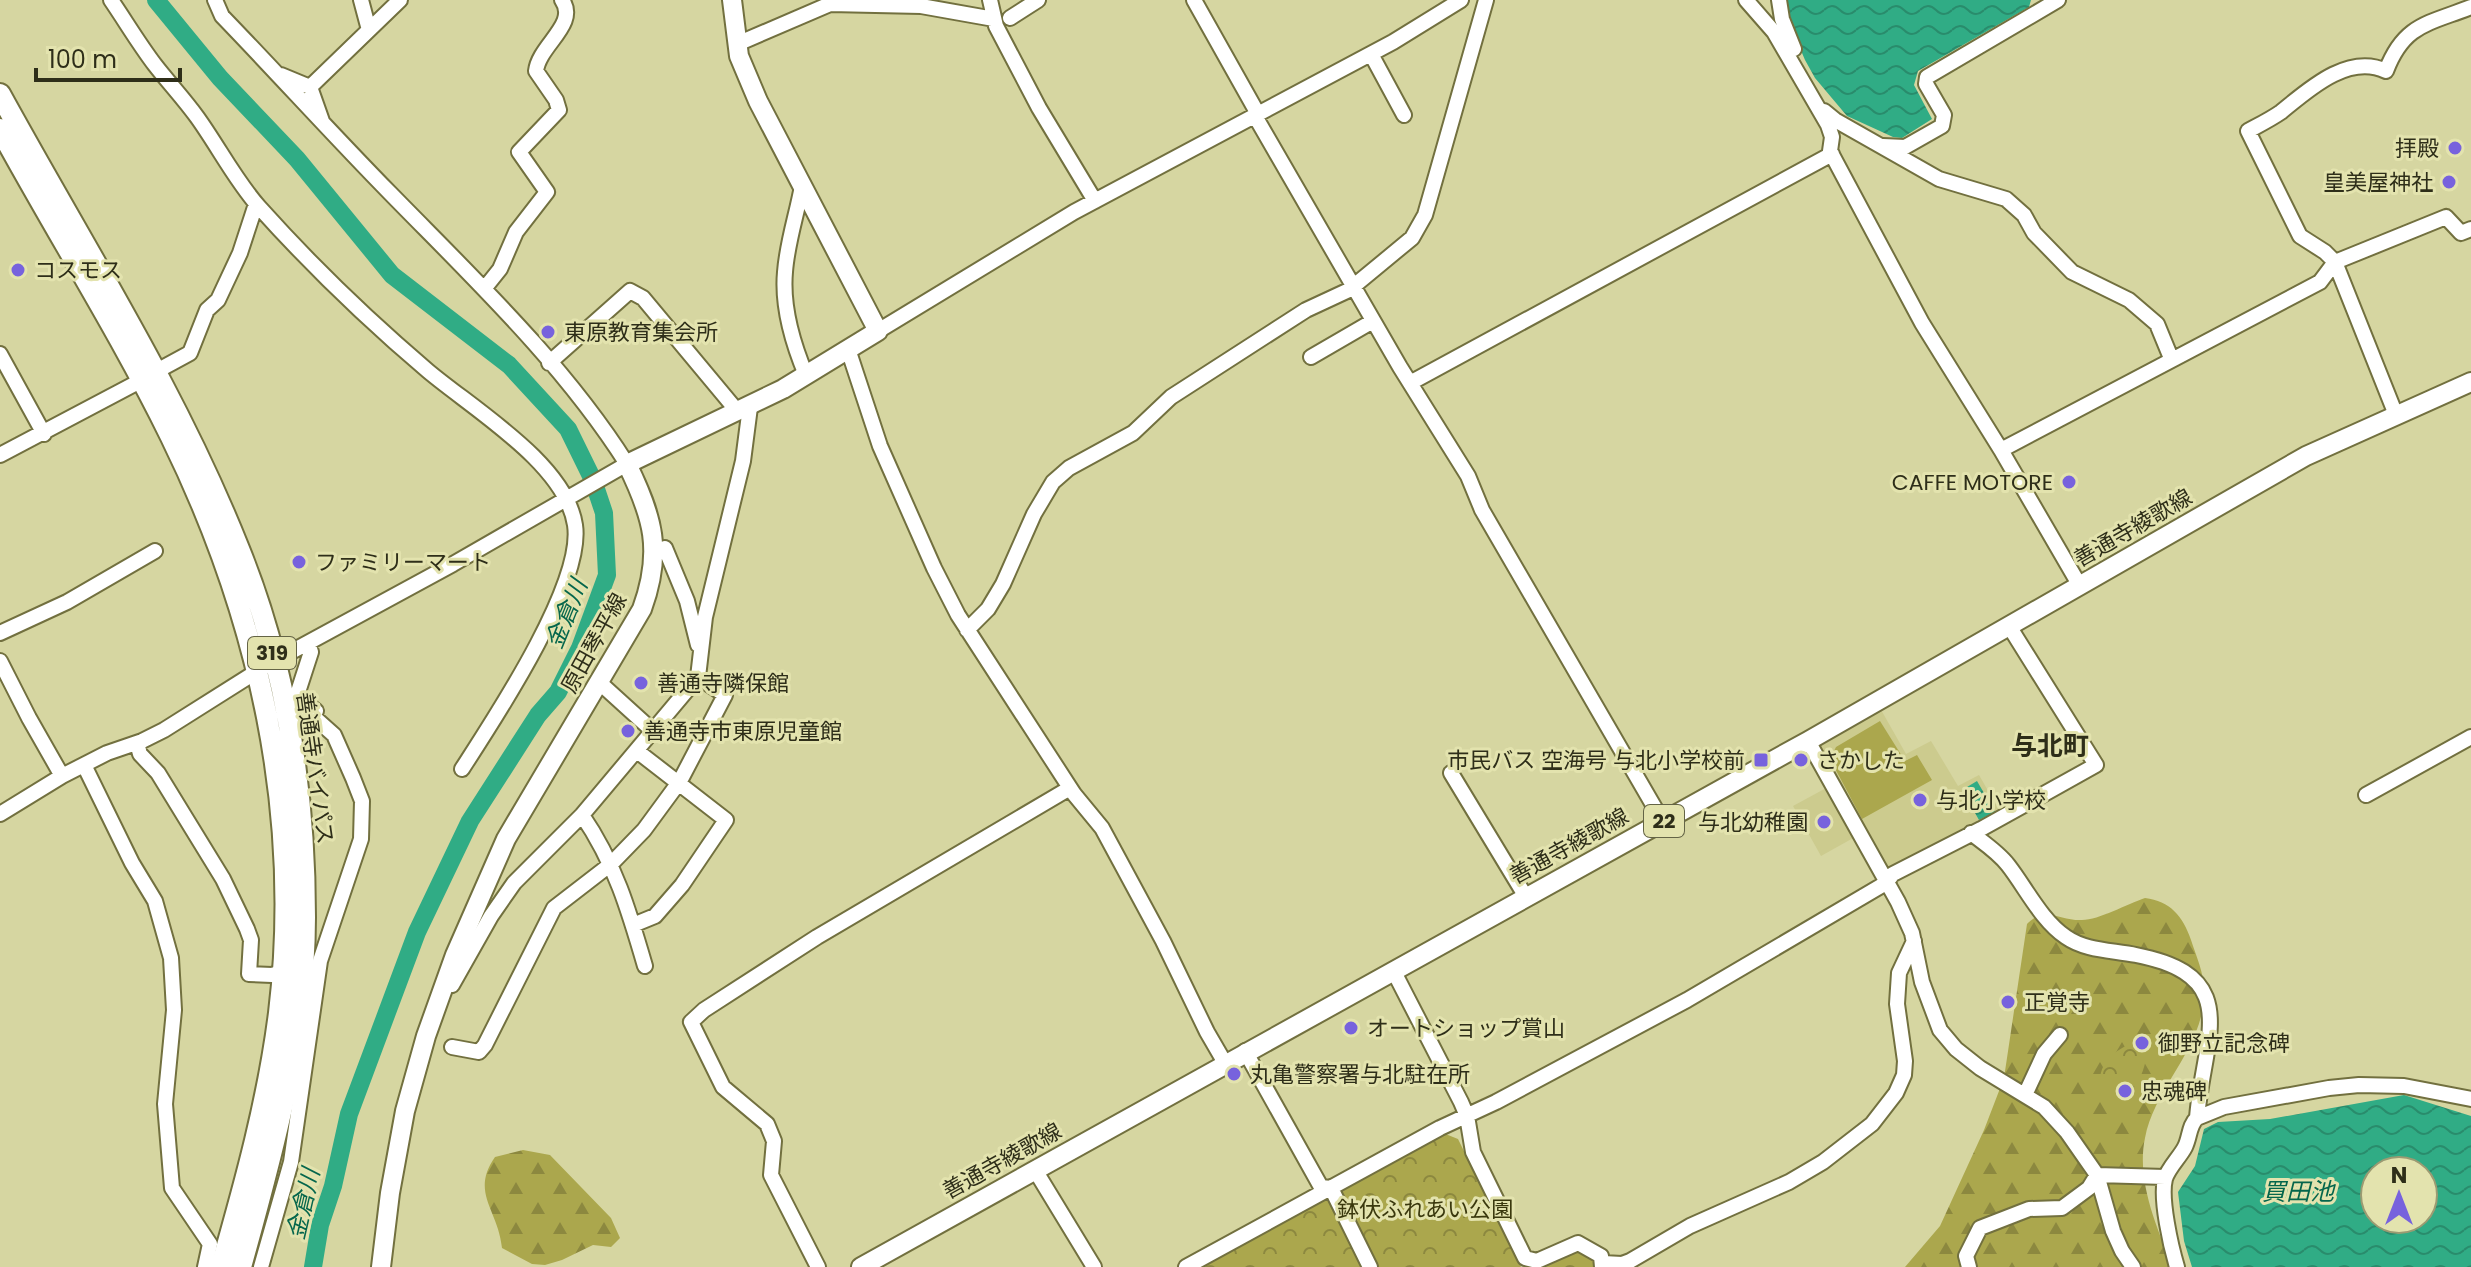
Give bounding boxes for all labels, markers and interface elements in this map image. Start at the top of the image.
scale bar [36,32,180,82]
text: 100 m [48,43,117,76]
place label: 拝殿 [2395,133,2439,164]
marker: 拝殿 [2446,139,2464,157]
place label: 皇美屋神社 [2323,167,2433,198]
marker: 皇美屋神社 [2440,173,2458,191]
place label: コスモス [34,255,122,286]
marker: コスモス [9,261,27,279]
place label: 東原教育集会所 [564,317,718,348]
marker: 東原教育集会所 [539,323,557,341]
place label: CAFFE MOTORE [1892,467,2053,498]
marker: CAFFE MOTORE [2060,473,2078,491]
street label: 善通寺綾歌線 [2068,482,2198,574]
place label: ファミリーマート [315,547,491,578]
marker: ファミリーマート [290,553,308,571]
water label: 金倉川 [537,572,596,654]
street label: 原田琴平線 [554,587,634,699]
road number: 319 [248,637,296,669]
place label: 善通寺隣保館 [657,668,789,699]
marker: 善通寺隣保館 [632,674,650,692]
street label: 善通寺バイパス [289,690,341,846]
place label: 善通寺市東原児童館 [644,716,842,747]
marker: 善通寺市東原児童館 [619,722,637,740]
district label: 与北町 [2011,728,2089,764]
place label: 市民バス 空海号 与北小学校前 [1447,745,1745,776]
place label: さかした [1817,745,1905,776]
marker: 市民バス 空海号 与北小学校前 [1752,751,1770,769]
marker: さかした [1792,751,1810,769]
place label: 与北小学校 [1936,785,2046,816]
marker: 与北小学校 [1911,791,1929,809]
street label: 善通寺綾歌線 [1504,800,1634,892]
road number: 22 [1644,805,1684,837]
place label: 与北幼稚園 [1698,807,1808,838]
marker: 与北幼稚園 [1815,813,1833,831]
place label: 正覚寺 [2024,987,2090,1018]
marker: 正覚寺 [1999,993,2017,1011]
place label: オートショップ賞山 [1367,1013,1565,1044]
marker: オートショップ賞山 [1342,1019,1360,1037]
place label: 御野立記念碑 [2158,1028,2290,1059]
marker: 御野立記念碑 [2133,1034,2151,1052]
place label: 丸亀警察署与北駐在所 [1250,1059,1470,1090]
marker: 丸亀警察署与北駐在所 [1225,1065,1243,1083]
place label: 忠魂碑 [2141,1076,2207,1107]
marker: 忠魂碑 [2116,1082,2134,1100]
street label: 善通寺綾歌線 [937,1115,1067,1207]
north arrow [2359,1155,2439,1235]
text: N [2391,1160,2407,1191]
water label: 金倉川 [279,1162,328,1243]
water label: 買田池 [2262,1175,2336,1208]
park label: 鉢伏ふれあい公園 [1337,1194,1513,1225]

